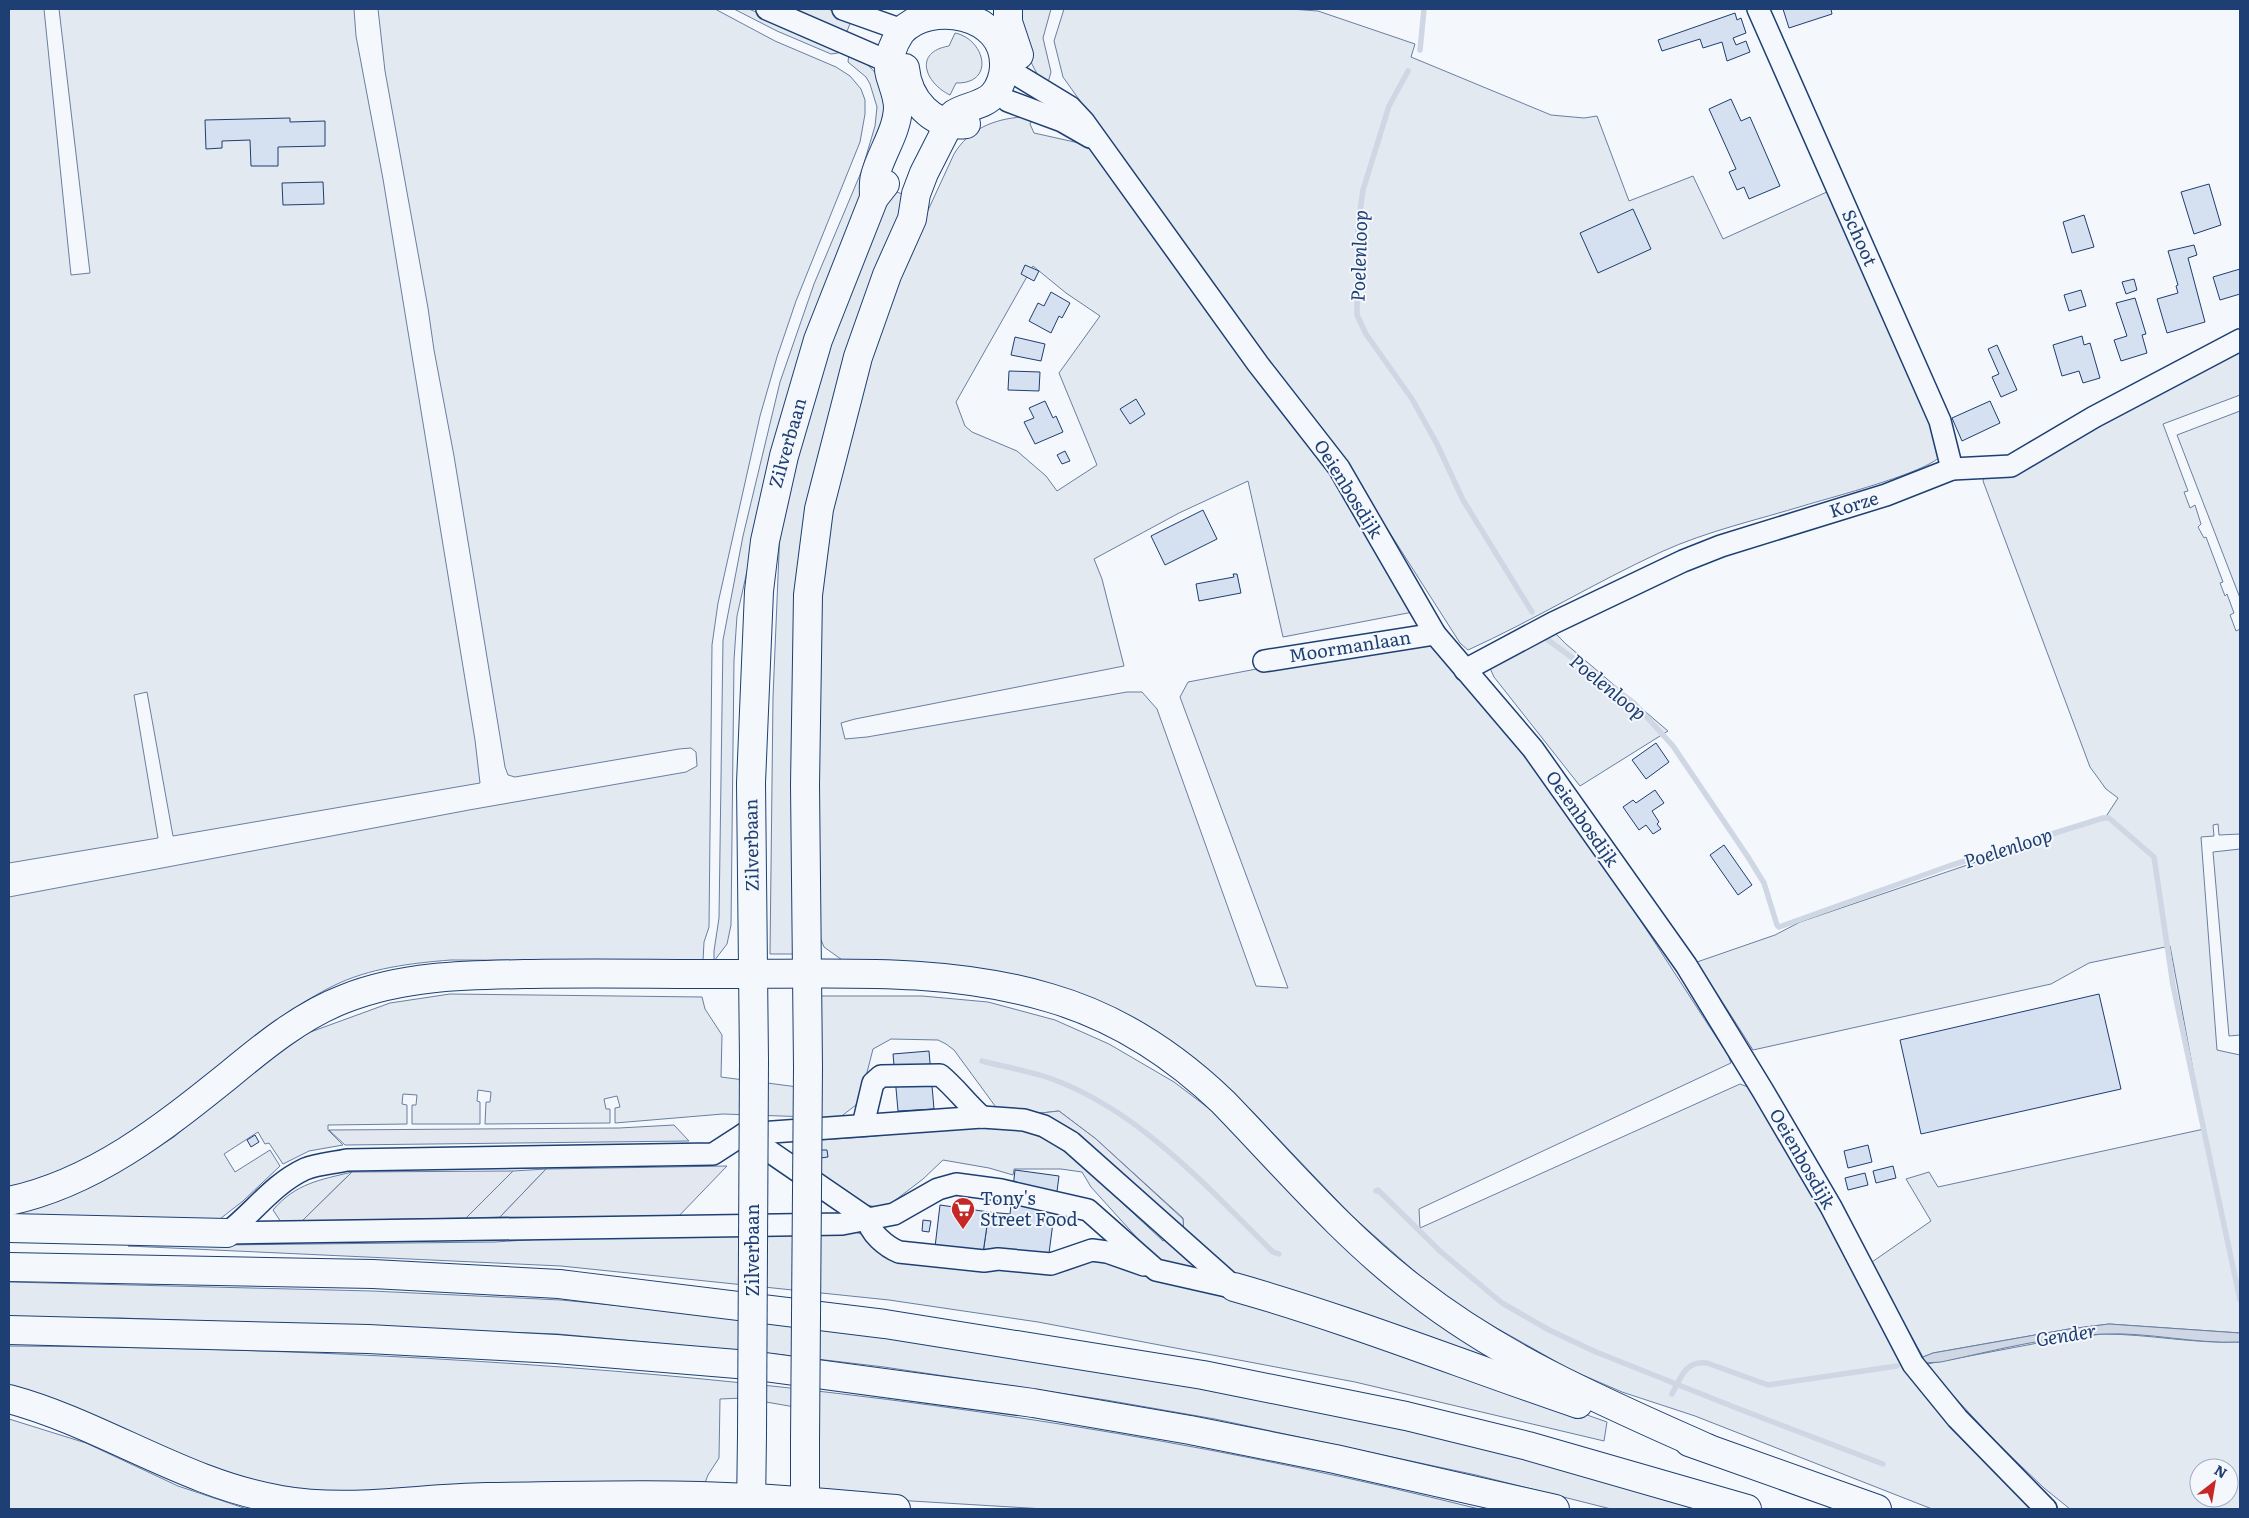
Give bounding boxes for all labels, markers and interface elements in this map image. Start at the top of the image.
street label: Schoot [1836,205,1885,271]
water label: Poelenloop [1342,210,1374,302]
street label: Zilverbaan [761,394,812,491]
street label: Oeienbosdijk [1308,434,1391,544]
street label: Korze [1826,483,1882,524]
street label: Moormanlaan [1287,623,1413,668]
water label: Poelenloop [1564,646,1653,726]
street label: Oeienbosdijk [1540,764,1627,873]
street label: Zilverbaan [736,798,765,892]
water label: Poelenloop [1960,820,2056,875]
street label: Oeienbosdijk [1764,1103,1844,1214]
place label: Tony's Street Food [980,1184,1078,1232]
supermarket icon: Tony's Street Food [950,1196,976,1230]
street label: Zilverbaan [738,1203,765,1296]
water label: Gender [2033,1315,2098,1353]
north arrow [2189,1458,2239,1508]
text: N [2211,1459,2232,1483]

